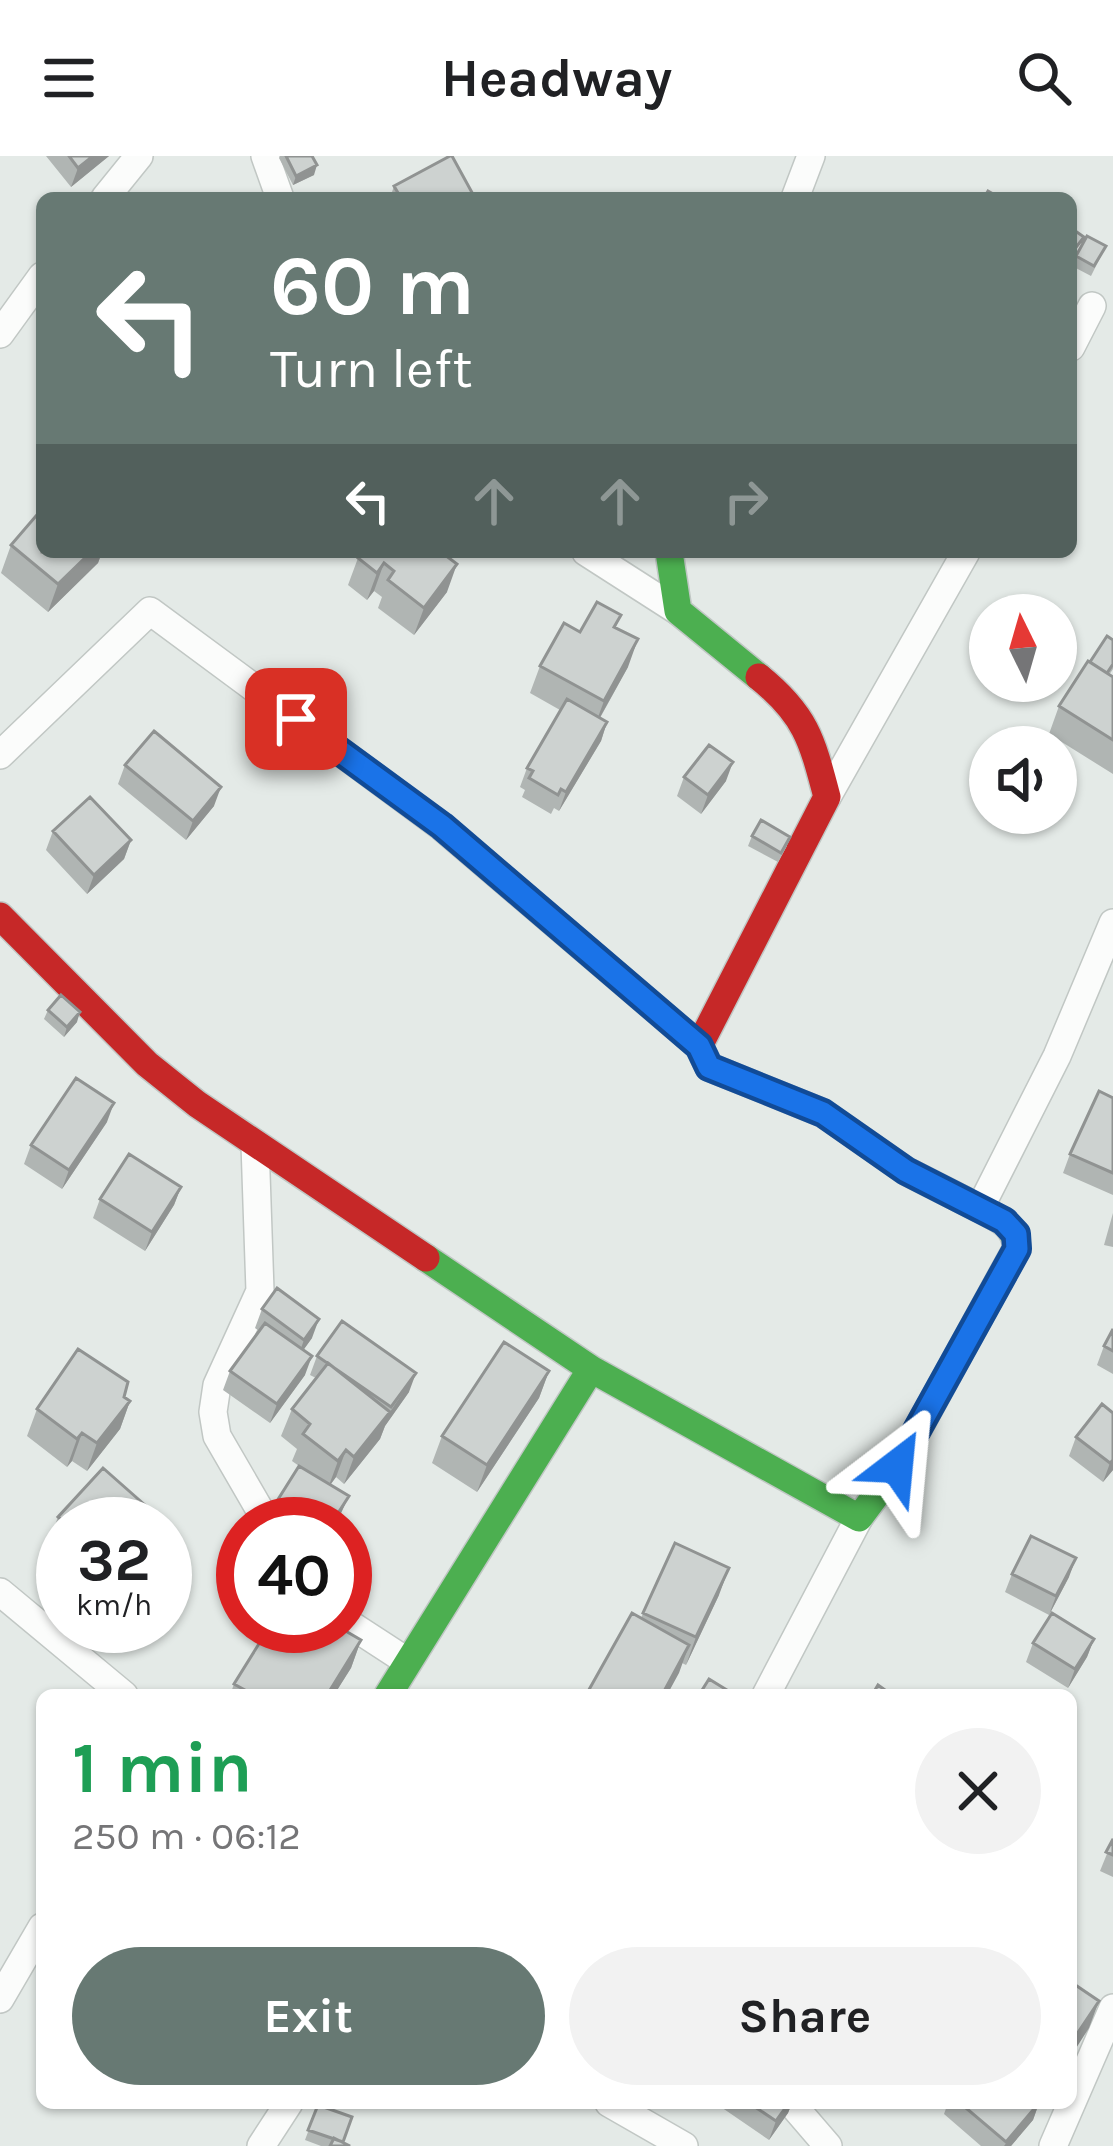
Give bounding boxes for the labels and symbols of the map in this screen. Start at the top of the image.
north arrow [969,594,1077,702]
pin [245,668,347,770]
position arrow [834,1403,960,1529]
speed limit sign: 40 [216,1497,372,1653]

